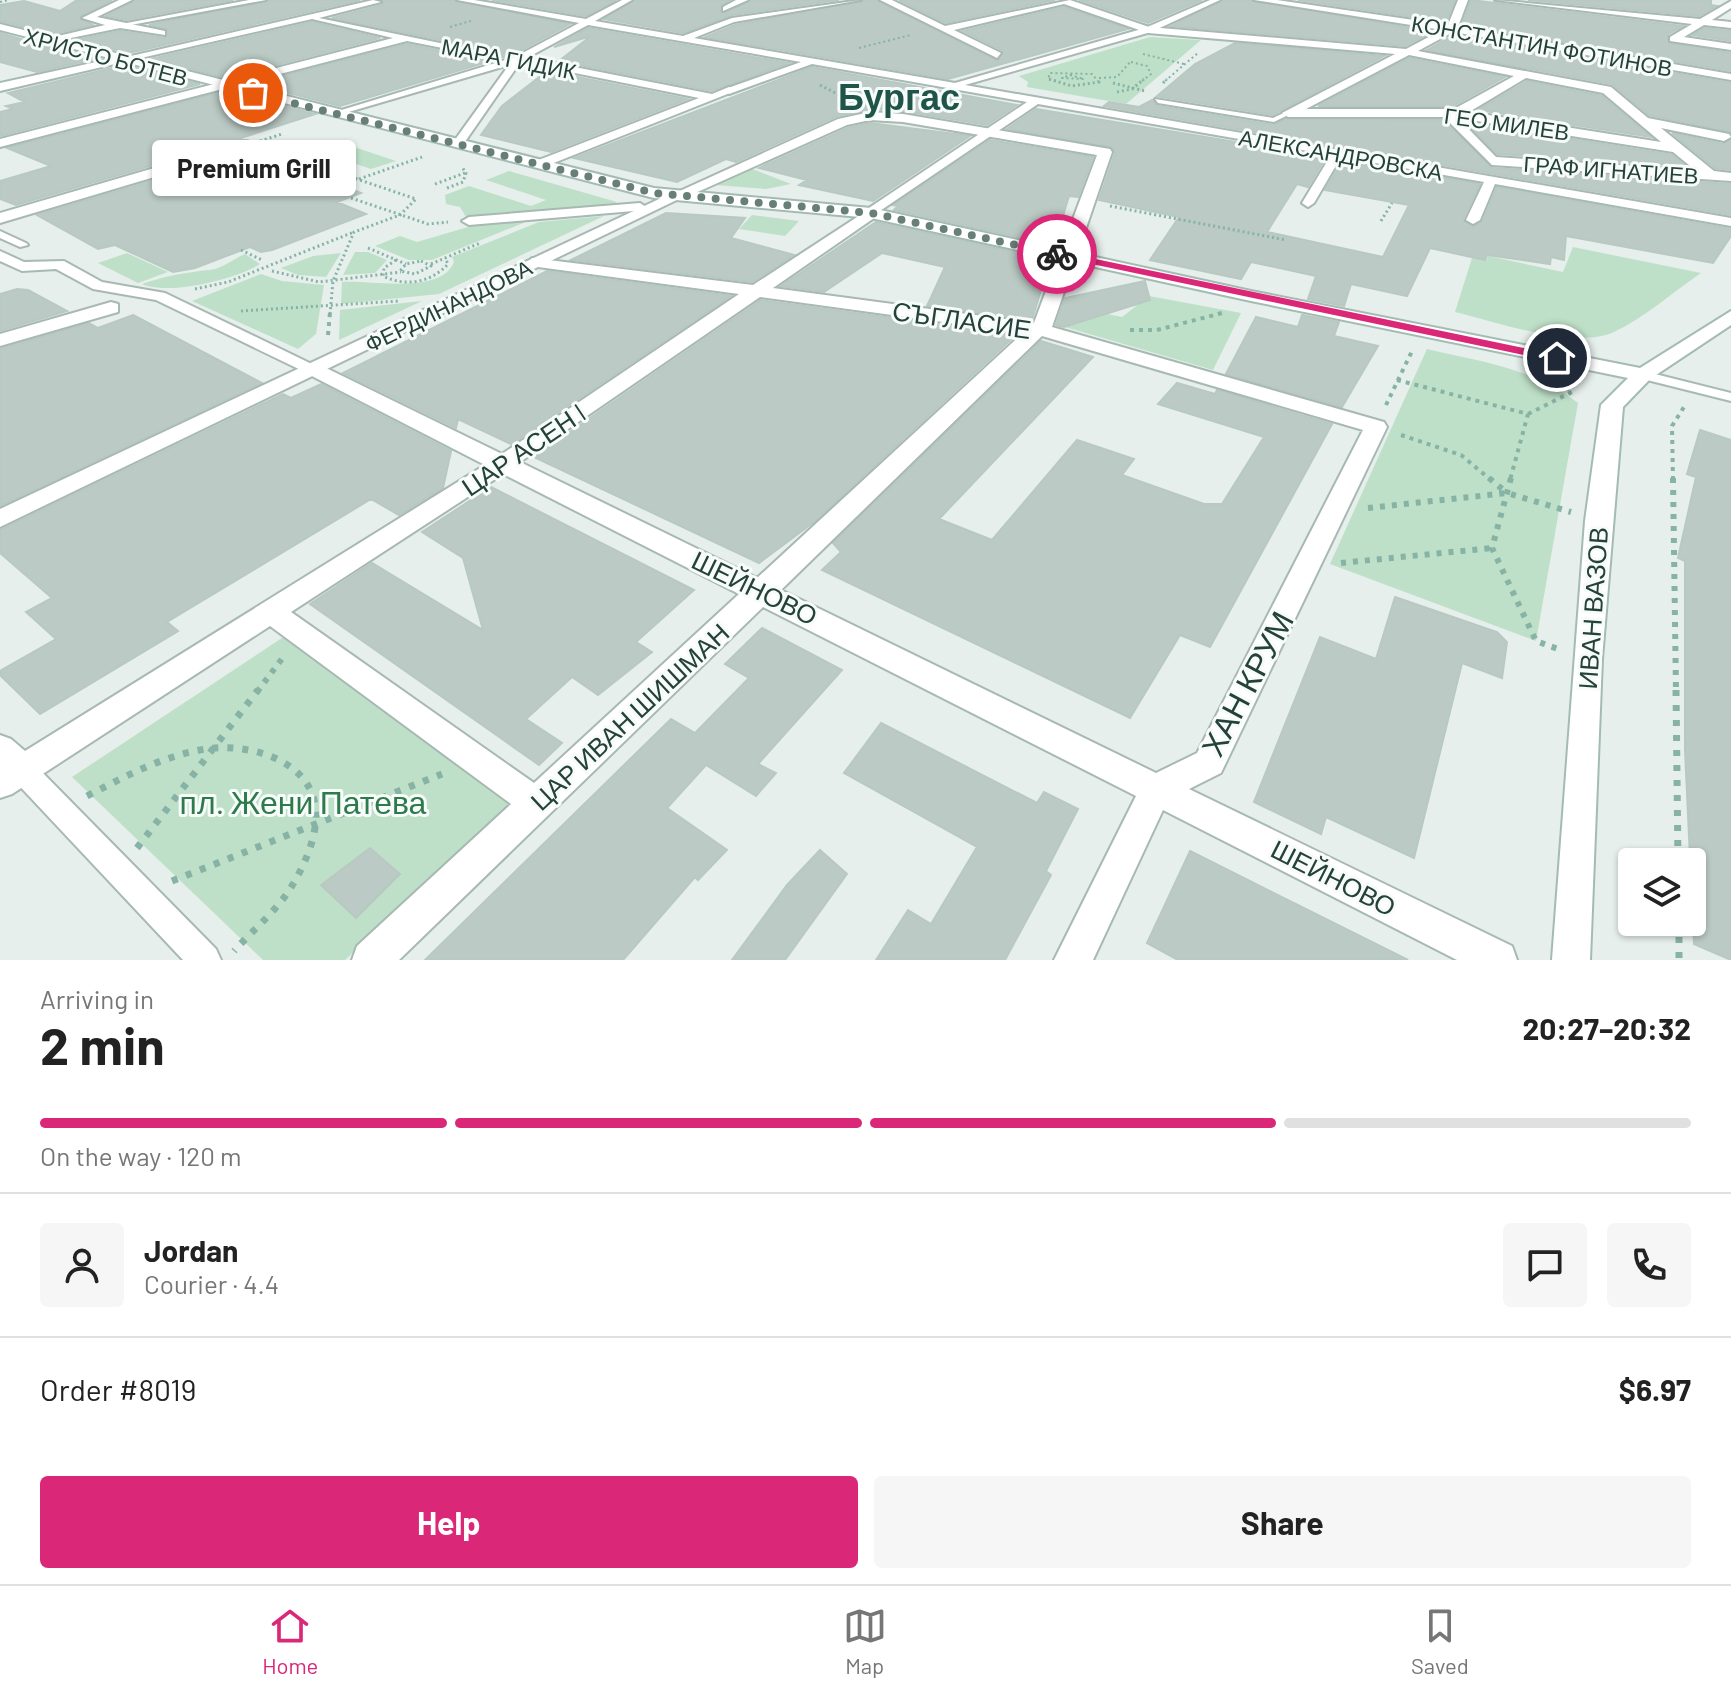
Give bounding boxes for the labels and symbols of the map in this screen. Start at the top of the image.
street label: КОНСТАНТИН ФОТИНОВ [1410,9,1674,81]
street label: ХРИСТО БОТЕВ [21,22,191,90]
street label: МАРА ГИДИК [439,32,579,85]
pin [219,59,287,127]
district label: Бургас [838,74,960,118]
street label: ГЕО МИЛЕВ [1443,101,1571,145]
street label: АЛЕКСАНДРОВСКА [1237,123,1445,186]
callout: Premium Grill [151,141,355,197]
street label: ГРАФ ИГНАТИЕВ [1523,150,1699,188]
courier [1017,214,1097,294]
street label: ФЕРДИНАНДОВА [360,253,536,358]
street label: СЪГЛАСИЕ [891,294,1033,344]
pin [1523,324,1591,392]
street label: ЦАР АСЕН I [455,396,591,502]
street label: ИВАН ВАЗОВ [1571,526,1613,690]
street label: ШЕЙНОВО [687,543,823,631]
street label: ХАН КРУМ [1192,604,1300,762]
street label: ЦАР ИВАН ШИШМАН [523,616,735,816]
park label: пл. Жени Патева [180,782,427,820]
street label: ШЕЙНОВО [1267,832,1401,922]

